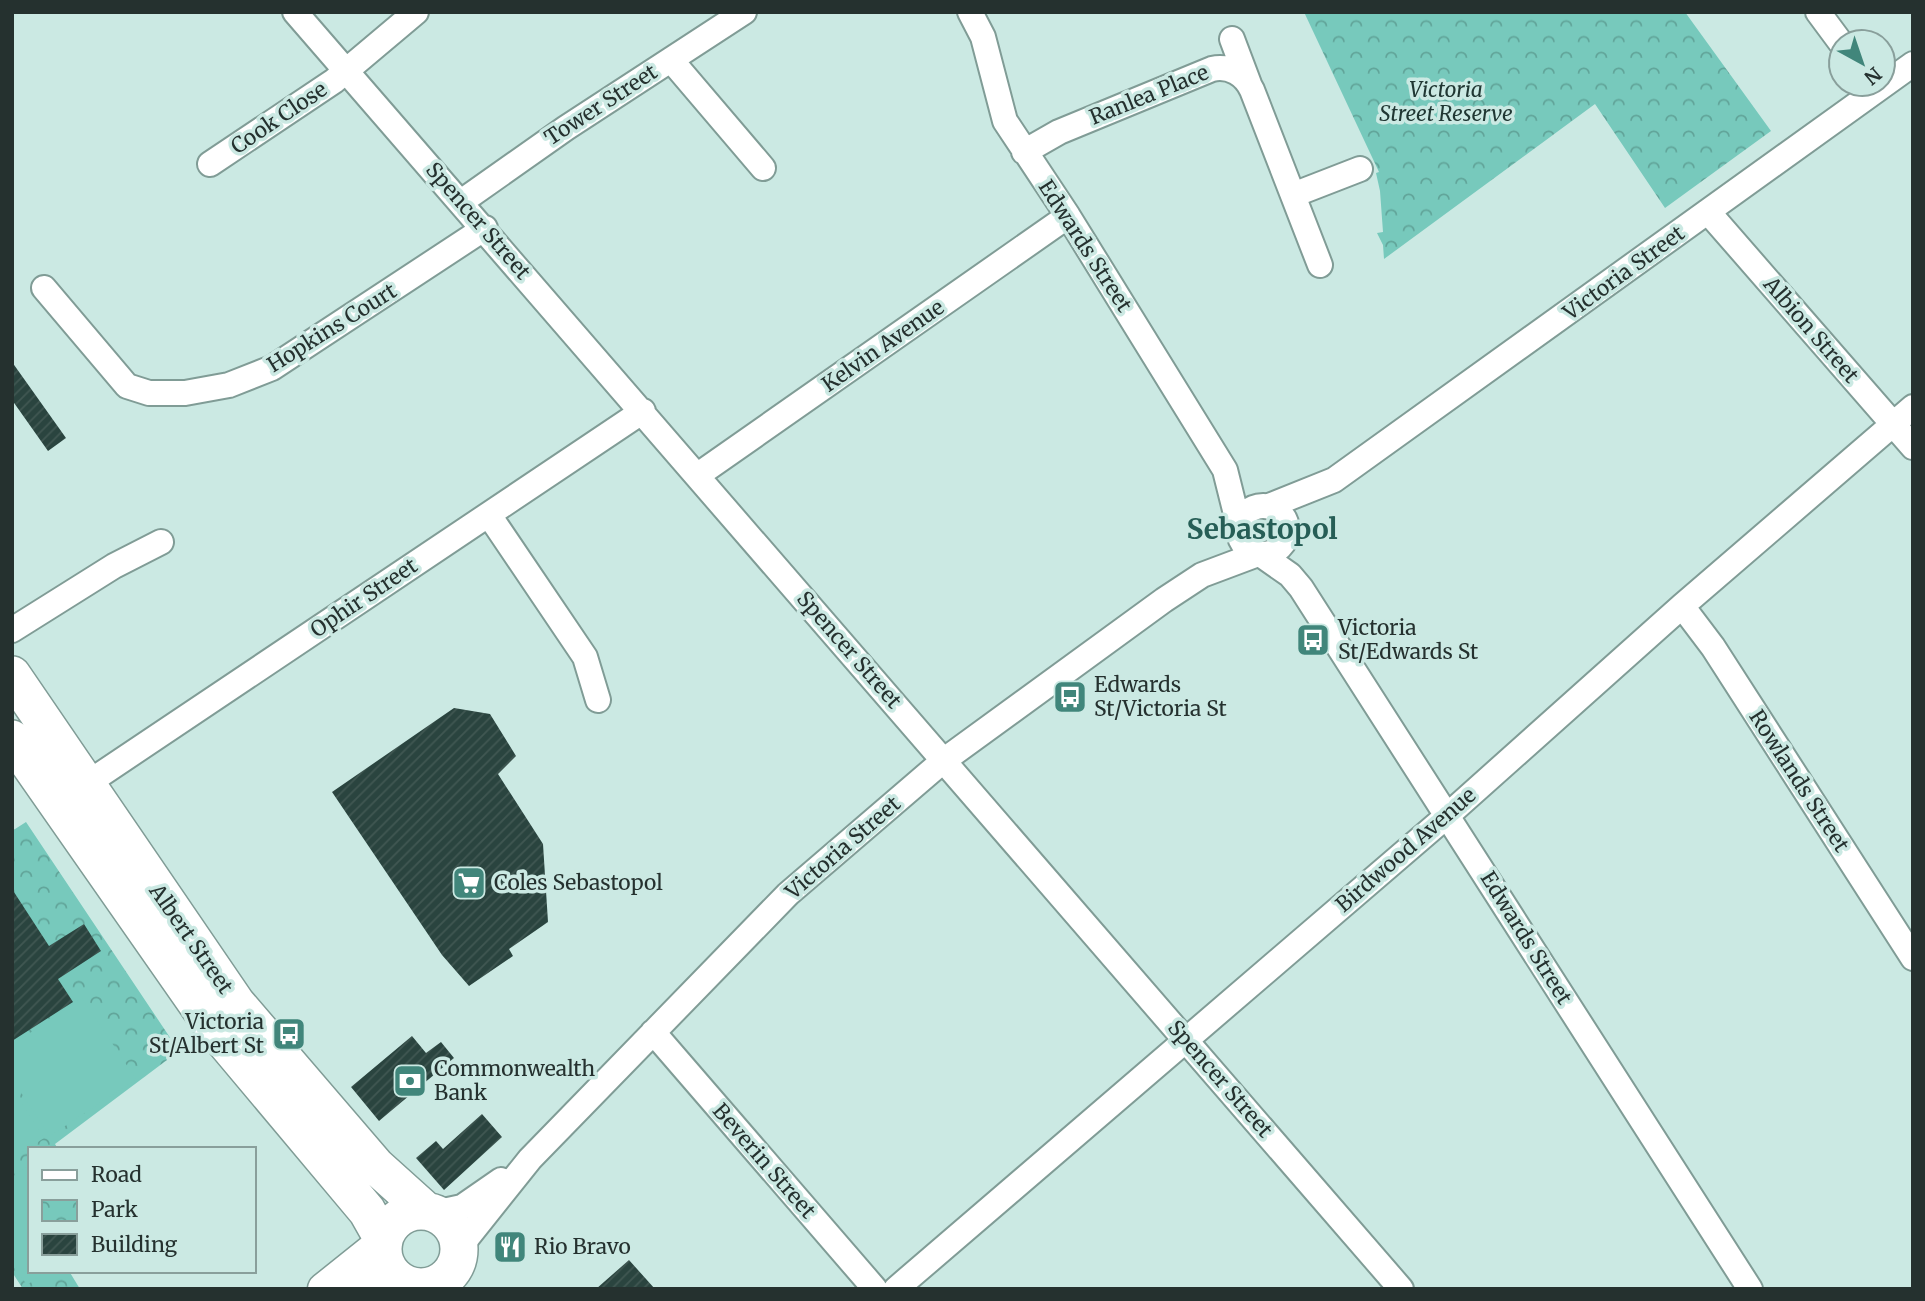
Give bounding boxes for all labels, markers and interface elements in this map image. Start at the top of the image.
north arrow [1827,28,1897,98]
street label: Tower Street [539,58,662,151]
street label: Ranlea Place [1085,58,1212,131]
text: N [1859,62,1886,90]
street label: Cook Close [225,76,332,160]
park label: Victoria Street Reserve [1379,76,1513,127]
street label: Spencer Street [420,157,537,285]
street label: Edwards Street [1033,175,1138,317]
street label: Victoria Street [1557,219,1690,326]
street label: Albion Street [1757,270,1865,388]
street label: Hopkins Court [262,277,401,378]
street label: Kelvin Avenue [816,293,949,398]
district label: Sebastopol [1186,511,1338,547]
street label: Ophir Street [305,552,422,643]
street label: Spencer Street [791,586,908,714]
place label: Victoria St/Edwards St [1337,614,1478,665]
bus stop icon: Victoria St/Edwards St [1294,621,1332,659]
place label: Edwards St/Victoria St [1094,671,1227,722]
bus stop icon: Edwards St/Victoria St [1051,678,1089,716]
street label: Rowlands Street [1743,705,1855,857]
street label: Birdwood Avenue [1330,781,1481,918]
street label: Victoria Street [779,790,906,906]
supermarket icon: Coles Sebastopol [450,864,488,902]
street label: Edwards Street [1475,866,1578,1009]
place label: Coles Sebastopol [494,869,663,896]
street label: Albert Street [143,878,239,999]
place label: Victoria St/Albert St [149,1008,264,1059]
bus stop icon: Victoria St/Albert St [270,1015,308,1053]
street label: Spencer Street [1162,1015,1279,1143]
place label: Commonwealth Bank [434,1055,595,1106]
bank icon: Commonwealth Bank [391,1062,429,1100]
street label: Beverin Street [707,1098,822,1224]
legend [28,1147,256,1273]
text: Road [91,1161,142,1188]
text: Park [91,1196,138,1223]
restaurant icon: Rio Bravo [491,1228,529,1266]
text: Building [91,1231,178,1258]
place label: Rio Bravo [534,1233,631,1260]

